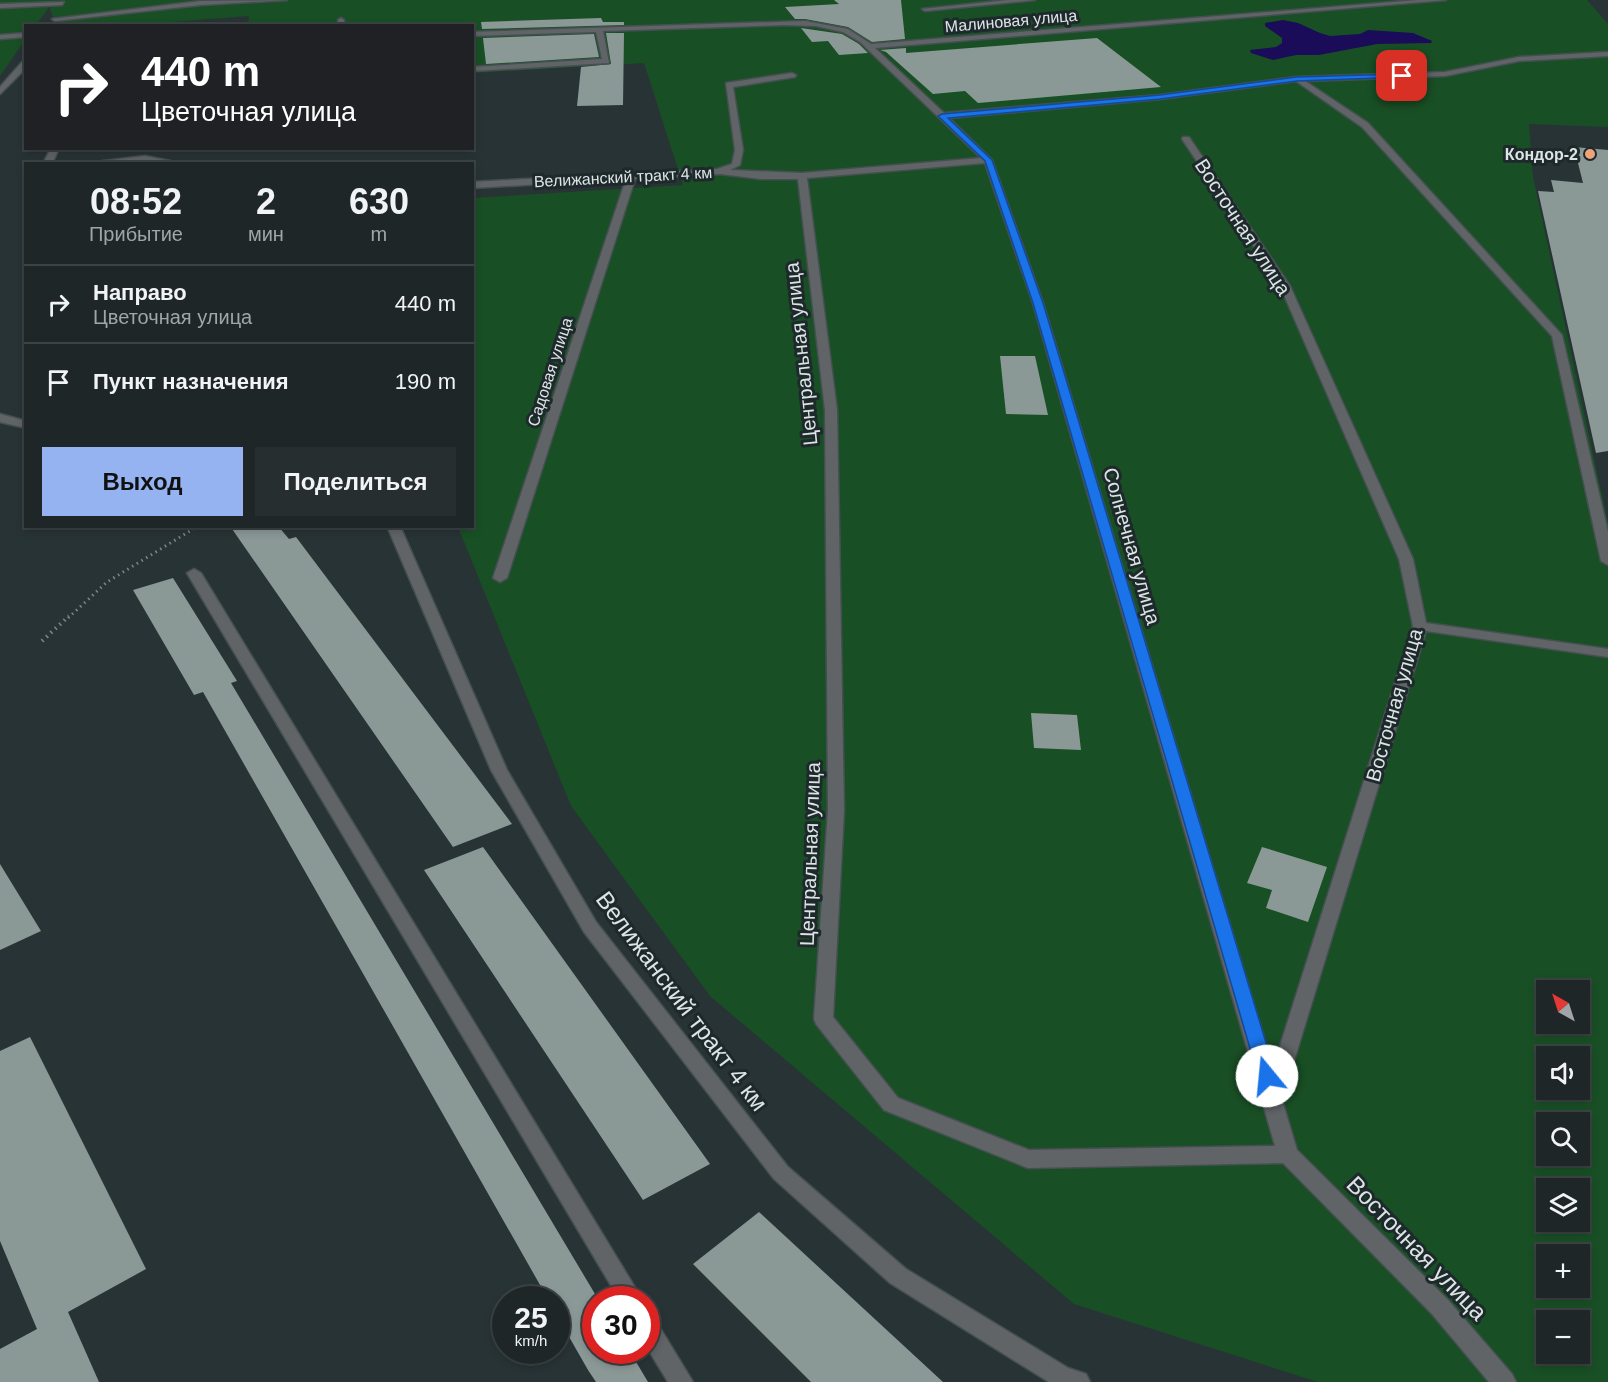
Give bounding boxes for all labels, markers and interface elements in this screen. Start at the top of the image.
street label: Малиновая улица [944,7,1078,35]
icon: right [42,48,120,126]
text: 440 m [141,48,260,95]
pin [1376,50,1427,101]
icon: arrive [1385,59,1418,92]
text: Цветочная улица [141,97,356,127]
place label: Кондор-2 [1505,146,1578,163]
marker: Кондор-2 [1583,147,1597,161]
street label: Восточная улица [1191,155,1296,300]
street label: Велижанский тракт 4 км [533,164,713,190]
text: 08:52 [90,181,182,222]
text: 2 [256,181,276,222]
text: 630 [349,181,409,222]
text: Прибытие [89,223,183,245]
text: мин [248,223,284,245]
text: m [371,223,387,245]
street label: Центральная улица [780,260,822,447]
text: Направо [93,280,187,305]
icon: right [42,288,75,321]
text: 440 m [395,291,456,316]
text: Цветочная улица [93,306,252,328]
street label: Садовая улица [524,315,576,428]
icon: arrive [42,366,75,399]
text: Пункт назначения [93,369,289,394]
text: 190 m [395,369,456,394]
button: Выход [42,447,243,516]
button: Поделиться [255,447,456,516]
street label: Солнечная улица [1099,465,1165,628]
street label: Восточная улица [1362,625,1427,784]
street label: Центральная улица [796,761,824,946]
street label: Велижанский тракт 4 км [591,886,773,1116]
north arrow [1536,980,1590,1034]
map controls [1536,980,1590,1364]
position arrow [1235,1044,1299,1108]
button: sound [1536,1046,1590,1100]
button: search [1536,1112,1590,1166]
street label: Восточная улица [1341,1170,1493,1326]
button: layers [1536,1178,1590,1232]
button: + [1536,1244,1590,1298]
speed limit sign: 30 [582,1286,660,1364]
text: 25 [514,1301,548,1334]
button: − [1536,1310,1590,1364]
text: km/h [515,1332,547,1349]

